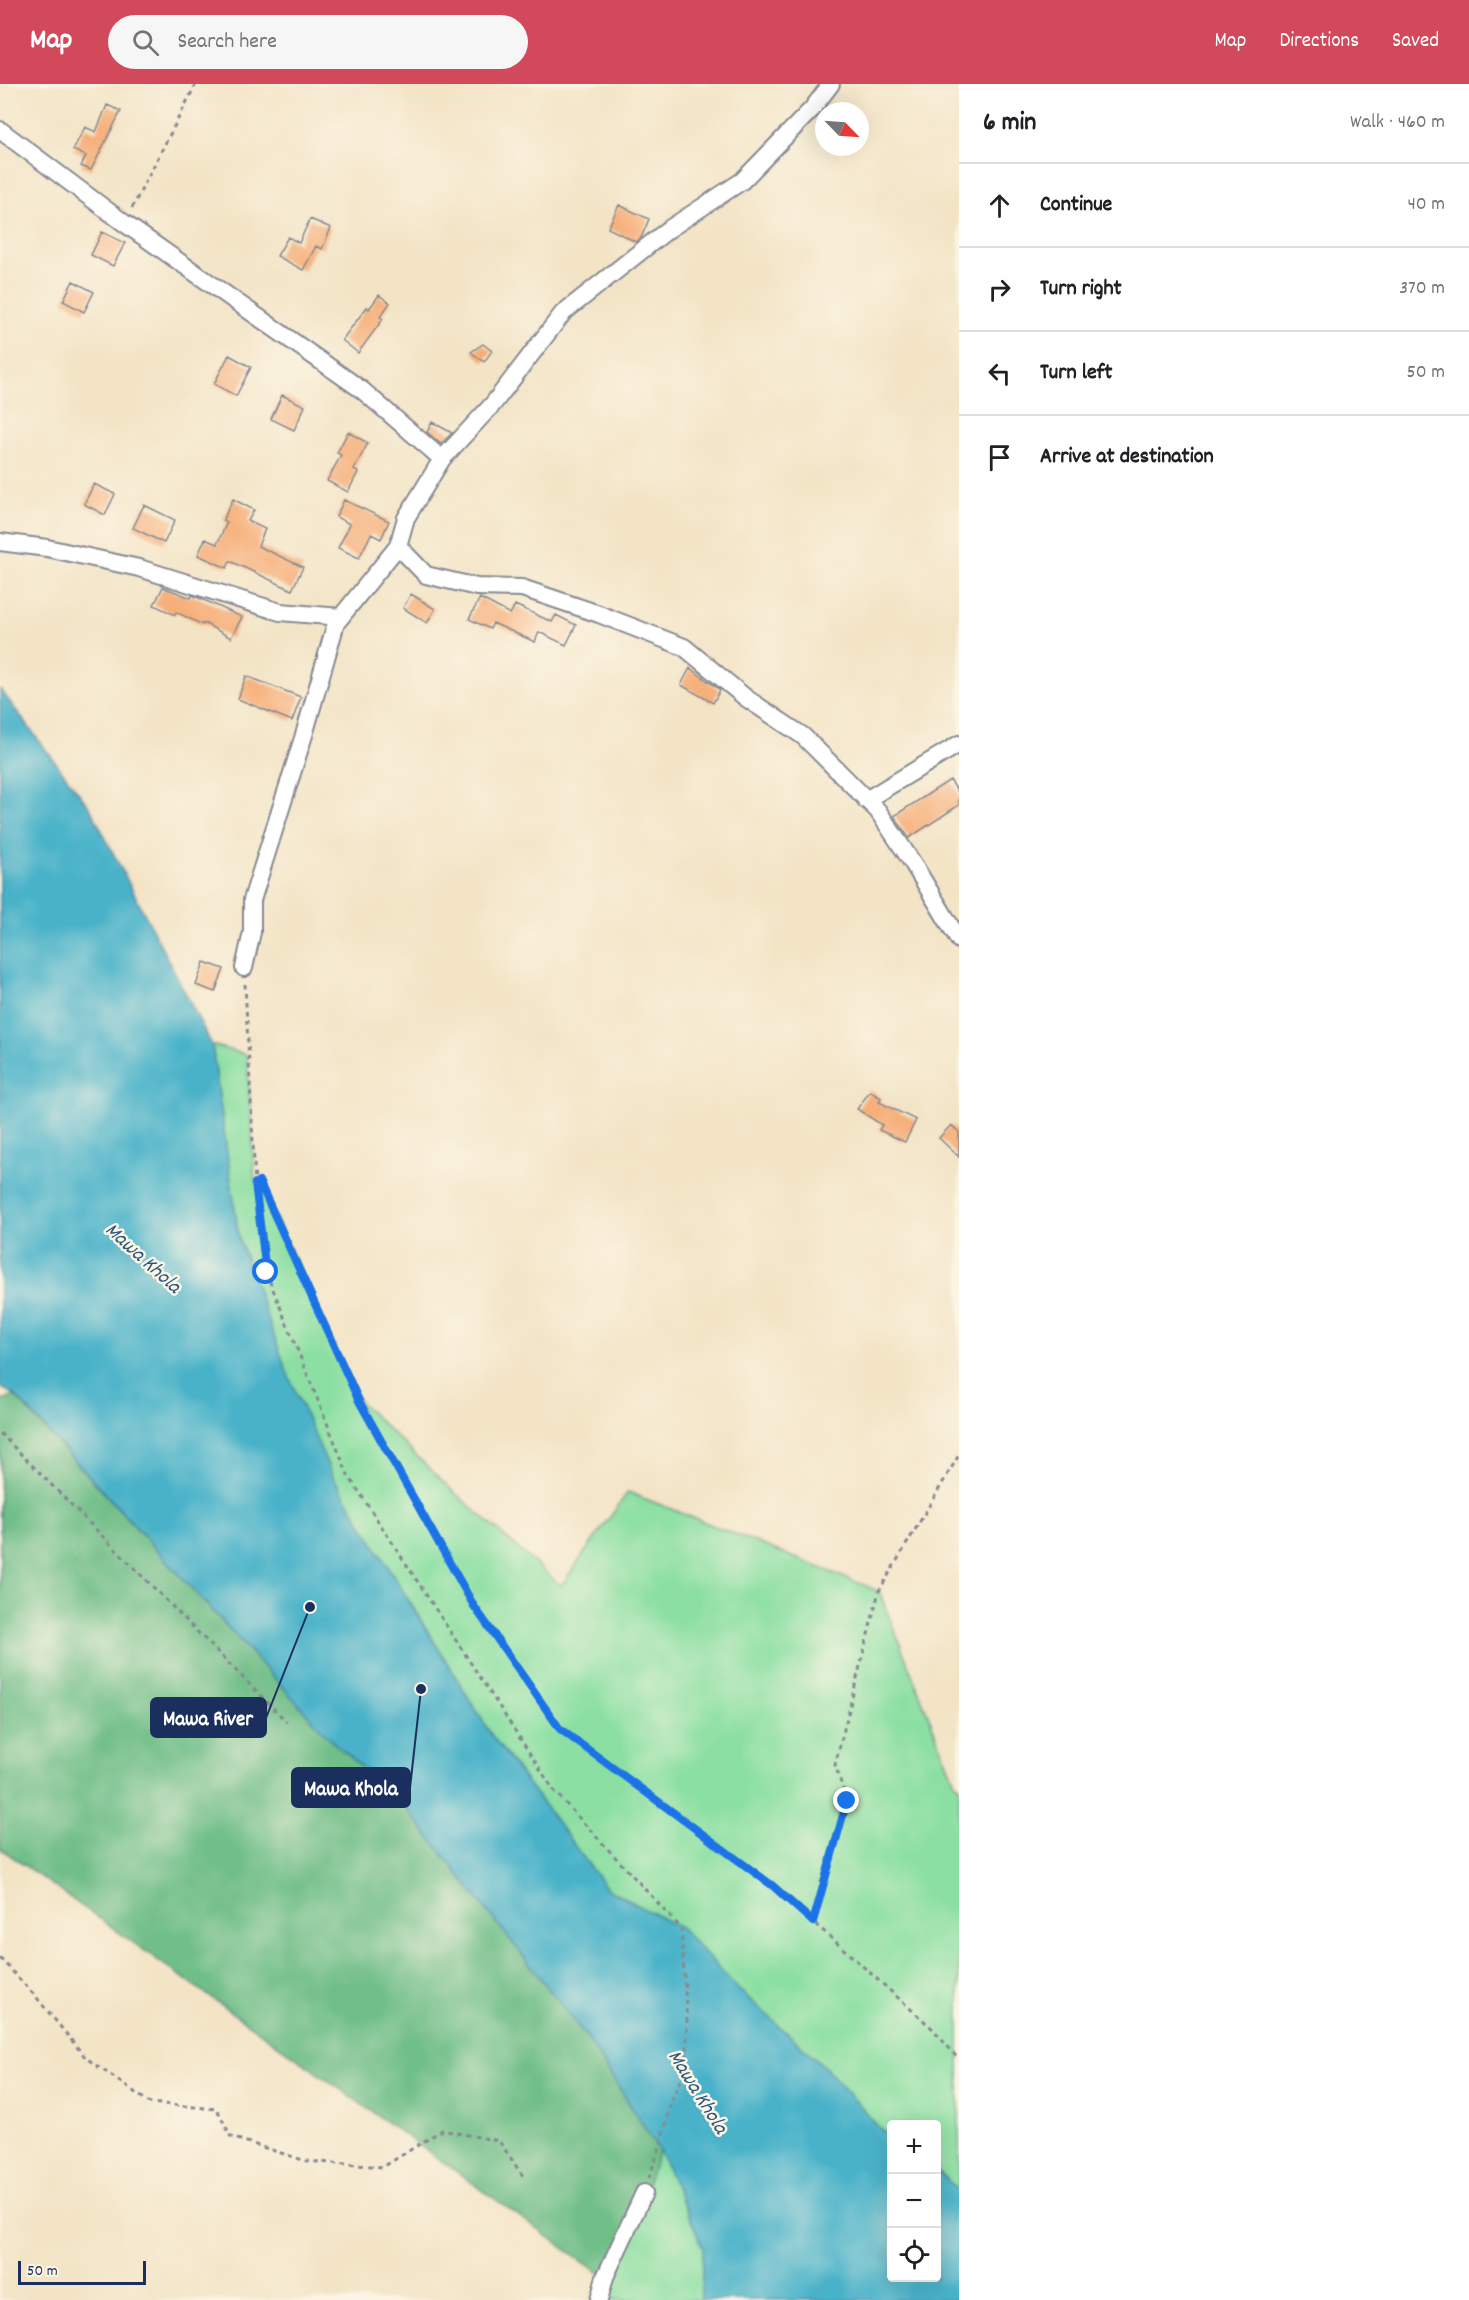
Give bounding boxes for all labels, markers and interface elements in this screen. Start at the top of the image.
search box [108,15,528,69]
text: Map [30,22,72,62]
icon: search [129,26,162,59]
text: Search here [177,27,277,58]
text: Map [1215,27,1246,57]
text: Directions [1279,27,1359,57]
text: Saved [1392,27,1439,57]
north arrow [815,102,869,156]
text: 6 min [983,105,1036,142]
text: Walk · 460 m [1350,109,1445,137]
icon: ahead [983,189,1016,222]
text: Continue [1040,190,1112,221]
text: 40 m [1407,191,1445,219]
icon: right [983,273,1016,306]
text: Turn right [1040,274,1122,305]
text: 370 m [1399,275,1445,303]
icon: left [983,357,1016,390]
text: Turn left [1040,358,1112,389]
text: 50 m [1407,359,1445,387]
icon: arrive [983,441,1016,474]
text: Arrive at destination [1040,442,1214,473]
water label: Mawa Khola [97,1217,188,1303]
route start [252,1258,278,1284]
callout: Mawa River [151,1698,266,1737]
text: Mawa River [163,1706,254,1736]
callout: Mawa Khola [292,1768,410,1807]
text: Mawa Khola [304,1776,399,1806]
route end [833,1787,859,1813]
water label: Mawa Khola [659,2045,735,2141]
map controls [887,2120,941,2282]
button: + [887,2120,941,2174]
button: − [887,2174,941,2228]
button: locate [887,2228,941,2282]
scale bar [18,2258,146,2286]
text: 50 m [27,2260,58,2283]

